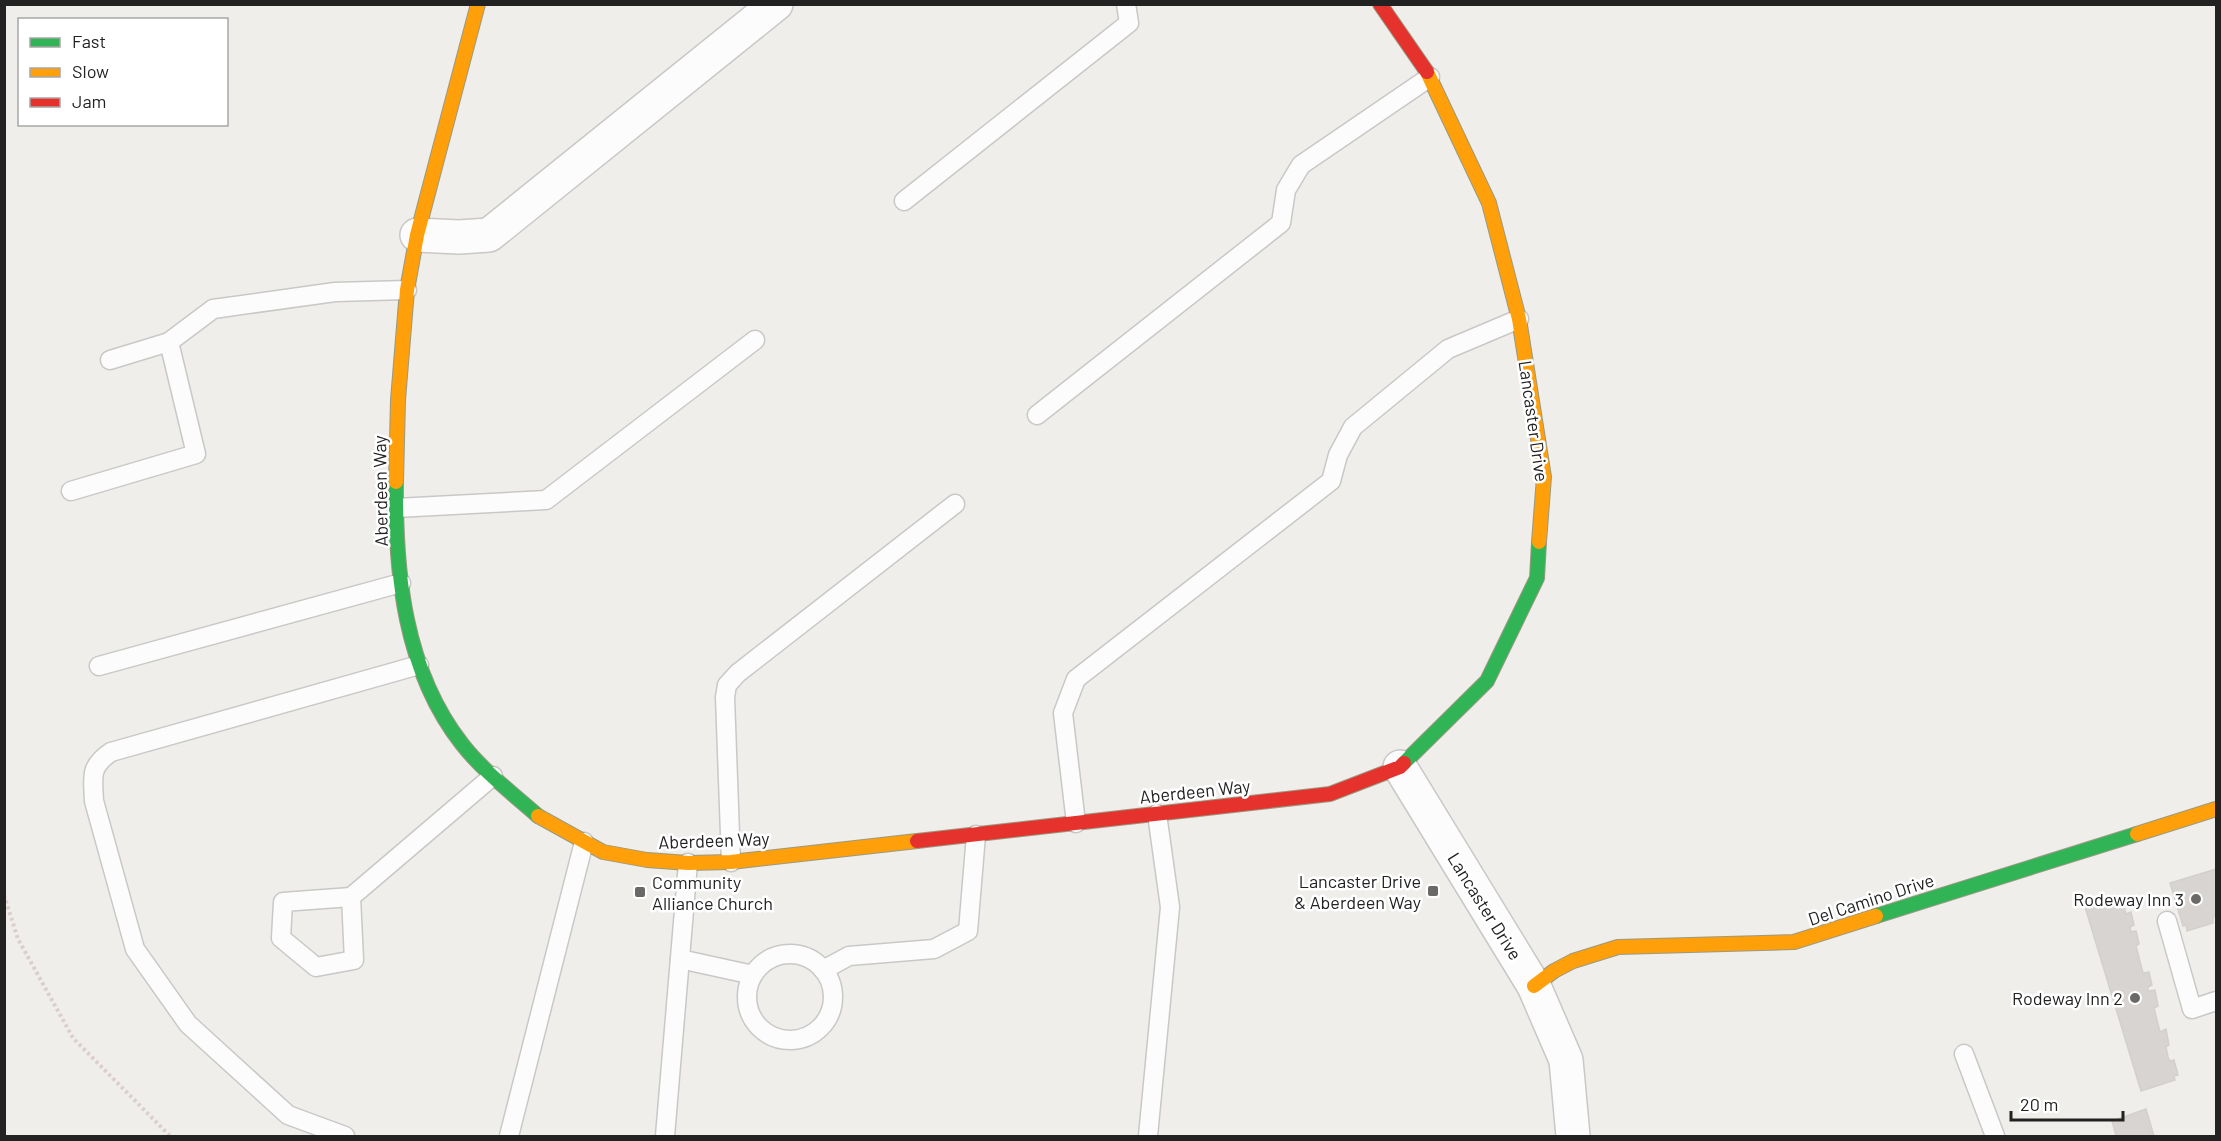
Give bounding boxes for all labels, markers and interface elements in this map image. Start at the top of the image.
legend [18,18,228,126]
text: Fast [72,30,106,52]
text: Slow [72,60,109,82]
text: Jam [72,90,106,112]
street label: Lancaster Drive [1515,359,1553,483]
street label: Aberdeen Way [368,435,392,547]
street label: Aberdeen Way [1138,774,1252,808]
street label: Aberdeen Way [658,827,770,853]
street label: Lancaster Drive [1443,848,1527,964]
street label: Del Camino Drive [1805,868,1937,930]
place label: Lancaster Drive & Aberdeen Way [1294,870,1421,913]
place label: Community Alliance Church [652,871,773,914]
marker: Lancaster Drive & Aberdeen Way [1426,884,1440,898]
marker: Community Alliance Church [633,885,647,899]
place label: Rodeway Inn 3 [2073,888,2184,910]
marker: Rodeway Inn 3 [2189,892,2203,906]
place label: Rodeway Inn 2 [2012,987,2123,1009]
marker: Rodeway Inn 2 [2128,991,2142,1005]
scale bar [2011,1084,2124,1122]
text: 20 m [2020,1093,2058,1115]

